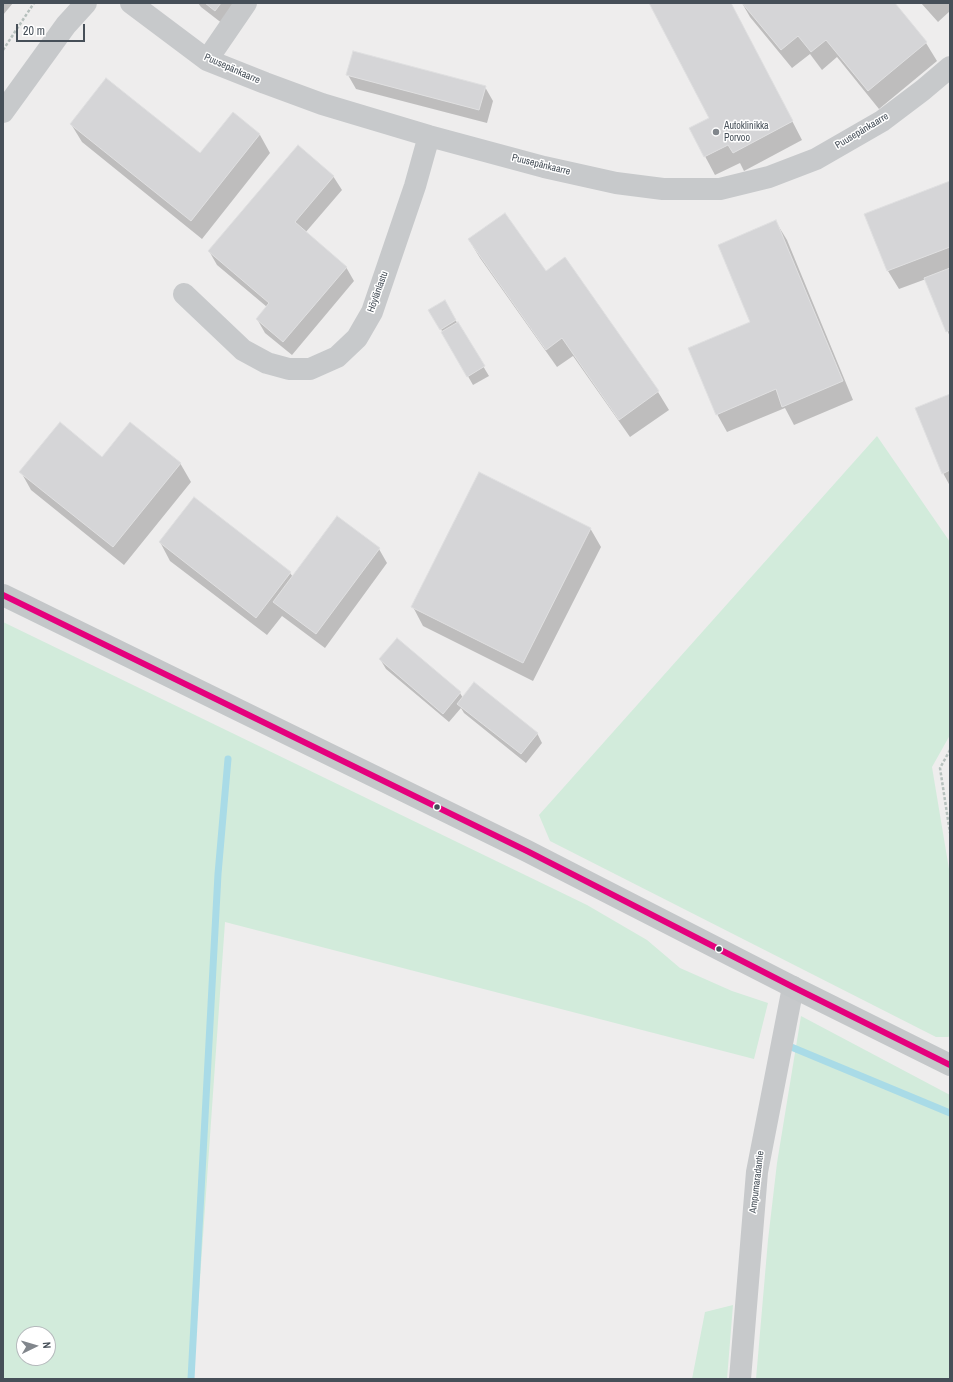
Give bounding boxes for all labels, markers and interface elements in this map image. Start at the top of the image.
scale bar [18,16,87,42]
text: 20 m [23,23,45,39]
street label: Puusepänkaarre [202,51,262,87]
street label: Puusepänkaarre [833,110,891,152]
place label: Autoklinikka Porvoo [724,120,769,144]
marker: Autoklinikka Porvoo [711,127,721,137]
street label: Puusepänkaarre [510,152,572,178]
street label: Höylänlastu [365,270,391,314]
unlabelled marker [432,802,442,812]
unlabelled marker [714,944,724,954]
street label: Ampumaradantie [747,1150,767,1214]
north arrow [16,1326,56,1366]
text: N [40,1341,54,1349]

